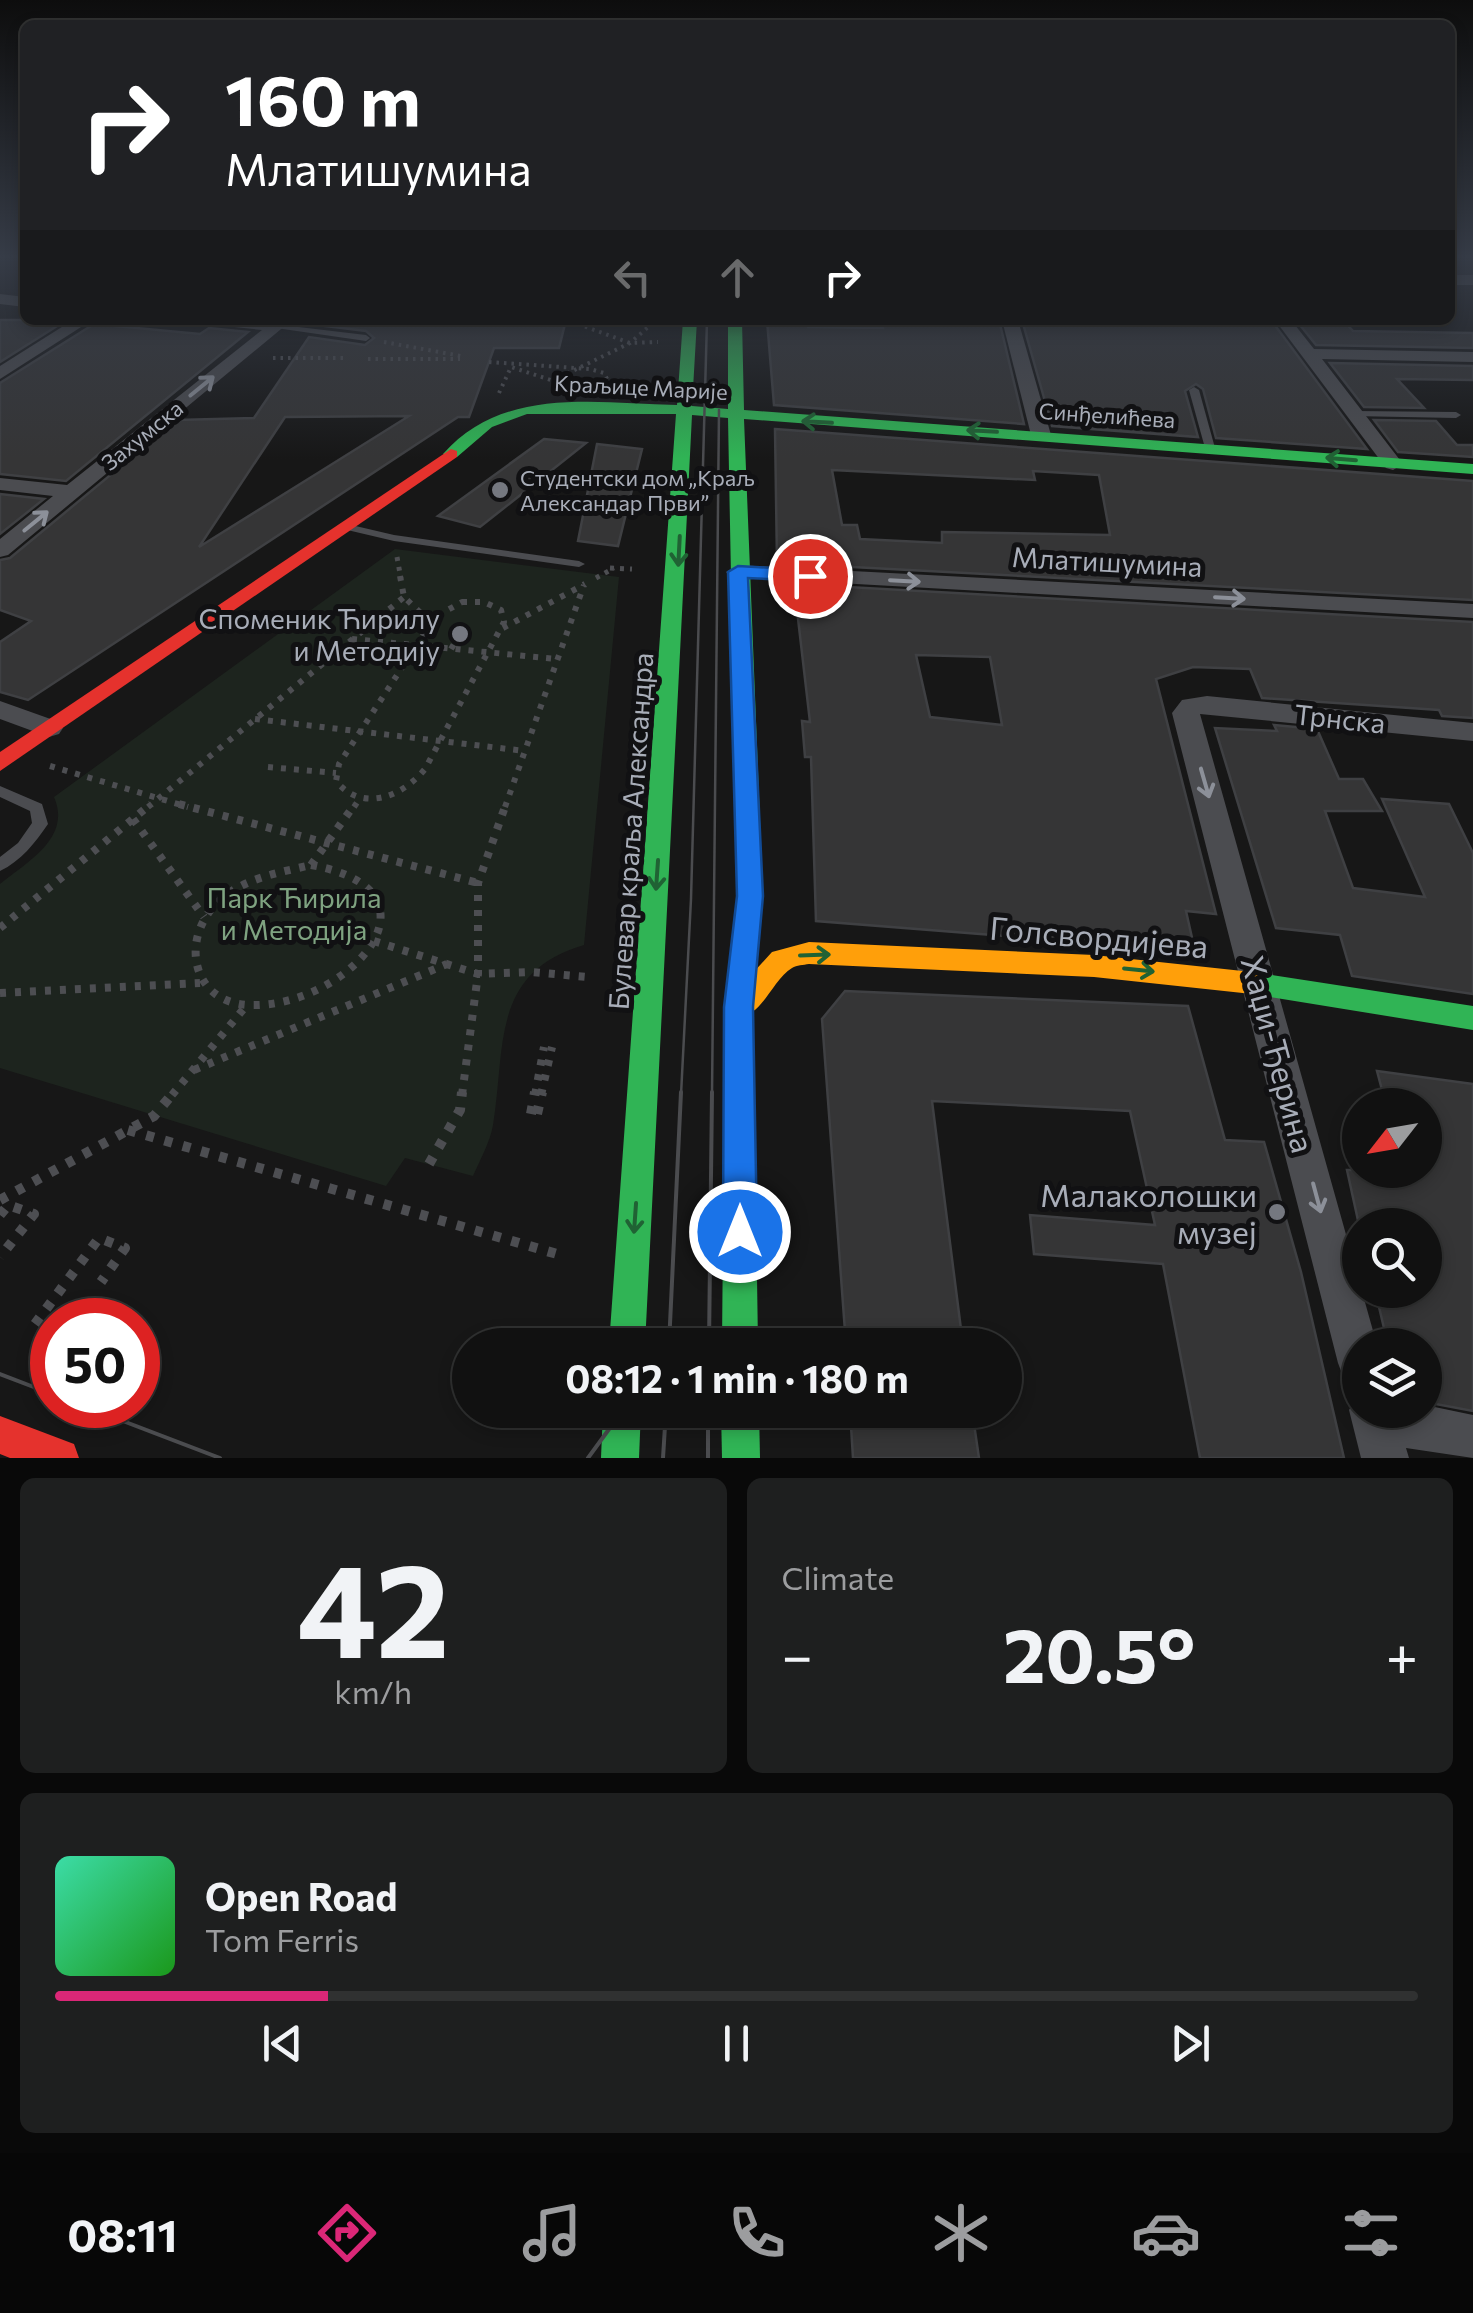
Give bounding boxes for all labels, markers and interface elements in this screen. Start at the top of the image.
text: 160 m [225,55,421,140]
icon: right [60,60,190,190]
text: Млатишумина [225,140,532,195]
icon: left [605,250,660,305]
icon: ahead [710,250,765,305]
icon: right [815,250,870,305]
street label: Краљице Марије [554,369,728,405]
one-way arrow [188,375,214,397]
street label: Захумска [96,394,188,476]
street label: Синђелићева [1038,397,1176,433]
one-way arrow [801,412,833,431]
one-way arrow [966,421,999,440]
one-way arrow [1325,450,1357,469]
place label: Студентски дом „Краљ Александар Први” [520,464,755,516]
marker: Студентски дом „Краљ Александар Први” [489,479,511,501]
one-way arrow [22,511,49,532]
one-way arrow [669,534,688,566]
pin [768,534,853,619]
street label: Млатишумина [1011,539,1203,583]
icon: arrive [783,549,838,604]
one-way arrow [889,571,921,590]
one-way arrow [1213,589,1245,608]
place label: Споменик Ћирилу и Методију [198,601,440,667]
marker: Споменик Ћирилу и Методију [449,623,471,645]
street label: Булевар краља Александра [601,651,659,1011]
street label: Трнска [1293,696,1387,740]
one-way arrow [1196,767,1215,798]
one-way arrow [647,858,666,890]
park label: Парк Ћирила и Методија [207,880,382,946]
street label: Голсвордијева [988,907,1210,965]
one-way arrow [798,945,830,964]
street label: Хаџи-Ђерина [1234,951,1324,1157]
one-way arrow [1122,960,1155,979]
north arrow [1342,1088,1442,1188]
map controls [1342,1088,1442,1428]
place label: Малаколошки музеј [1040,1174,1257,1251]
position arrow [688,1180,792,1284]
one-way arrow [1309,1181,1327,1213]
one-way arrow [625,1201,644,1233]
marker: Малаколошки музеј [1266,1201,1288,1223]
button: search [1342,1208,1442,1308]
speed limit sign: 50 [30,1298,160,1428]
button: layers [1342,1328,1442,1428]
text: 08:12 · 1 min · 180 m [565,1354,909,1401]
text: 42 [297,1526,450,1685]
text: Climate [782,1557,894,1597]
text: 20.5° [1003,1607,1195,1698]
text: − [782,1620,813,1687]
text: + [1386,1620,1418,1687]
text: km/h [334,1671,412,1711]
text: Open Road [205,1872,398,1919]
text: Tom Ferris [205,1919,359,1959]
icon: previous [255,2016,310,2071]
icon: pause [709,2016,764,2071]
icon: next [1163,2016,1218,2071]
icon: directions [312,2198,382,2268]
icon: music [517,2198,587,2268]
icon: phone [722,2198,792,2268]
icon: climate [926,2198,996,2268]
icon: car [1131,2198,1201,2268]
icon: filters [1336,2198,1406,2268]
text: 08:11 [67,2206,178,2261]

